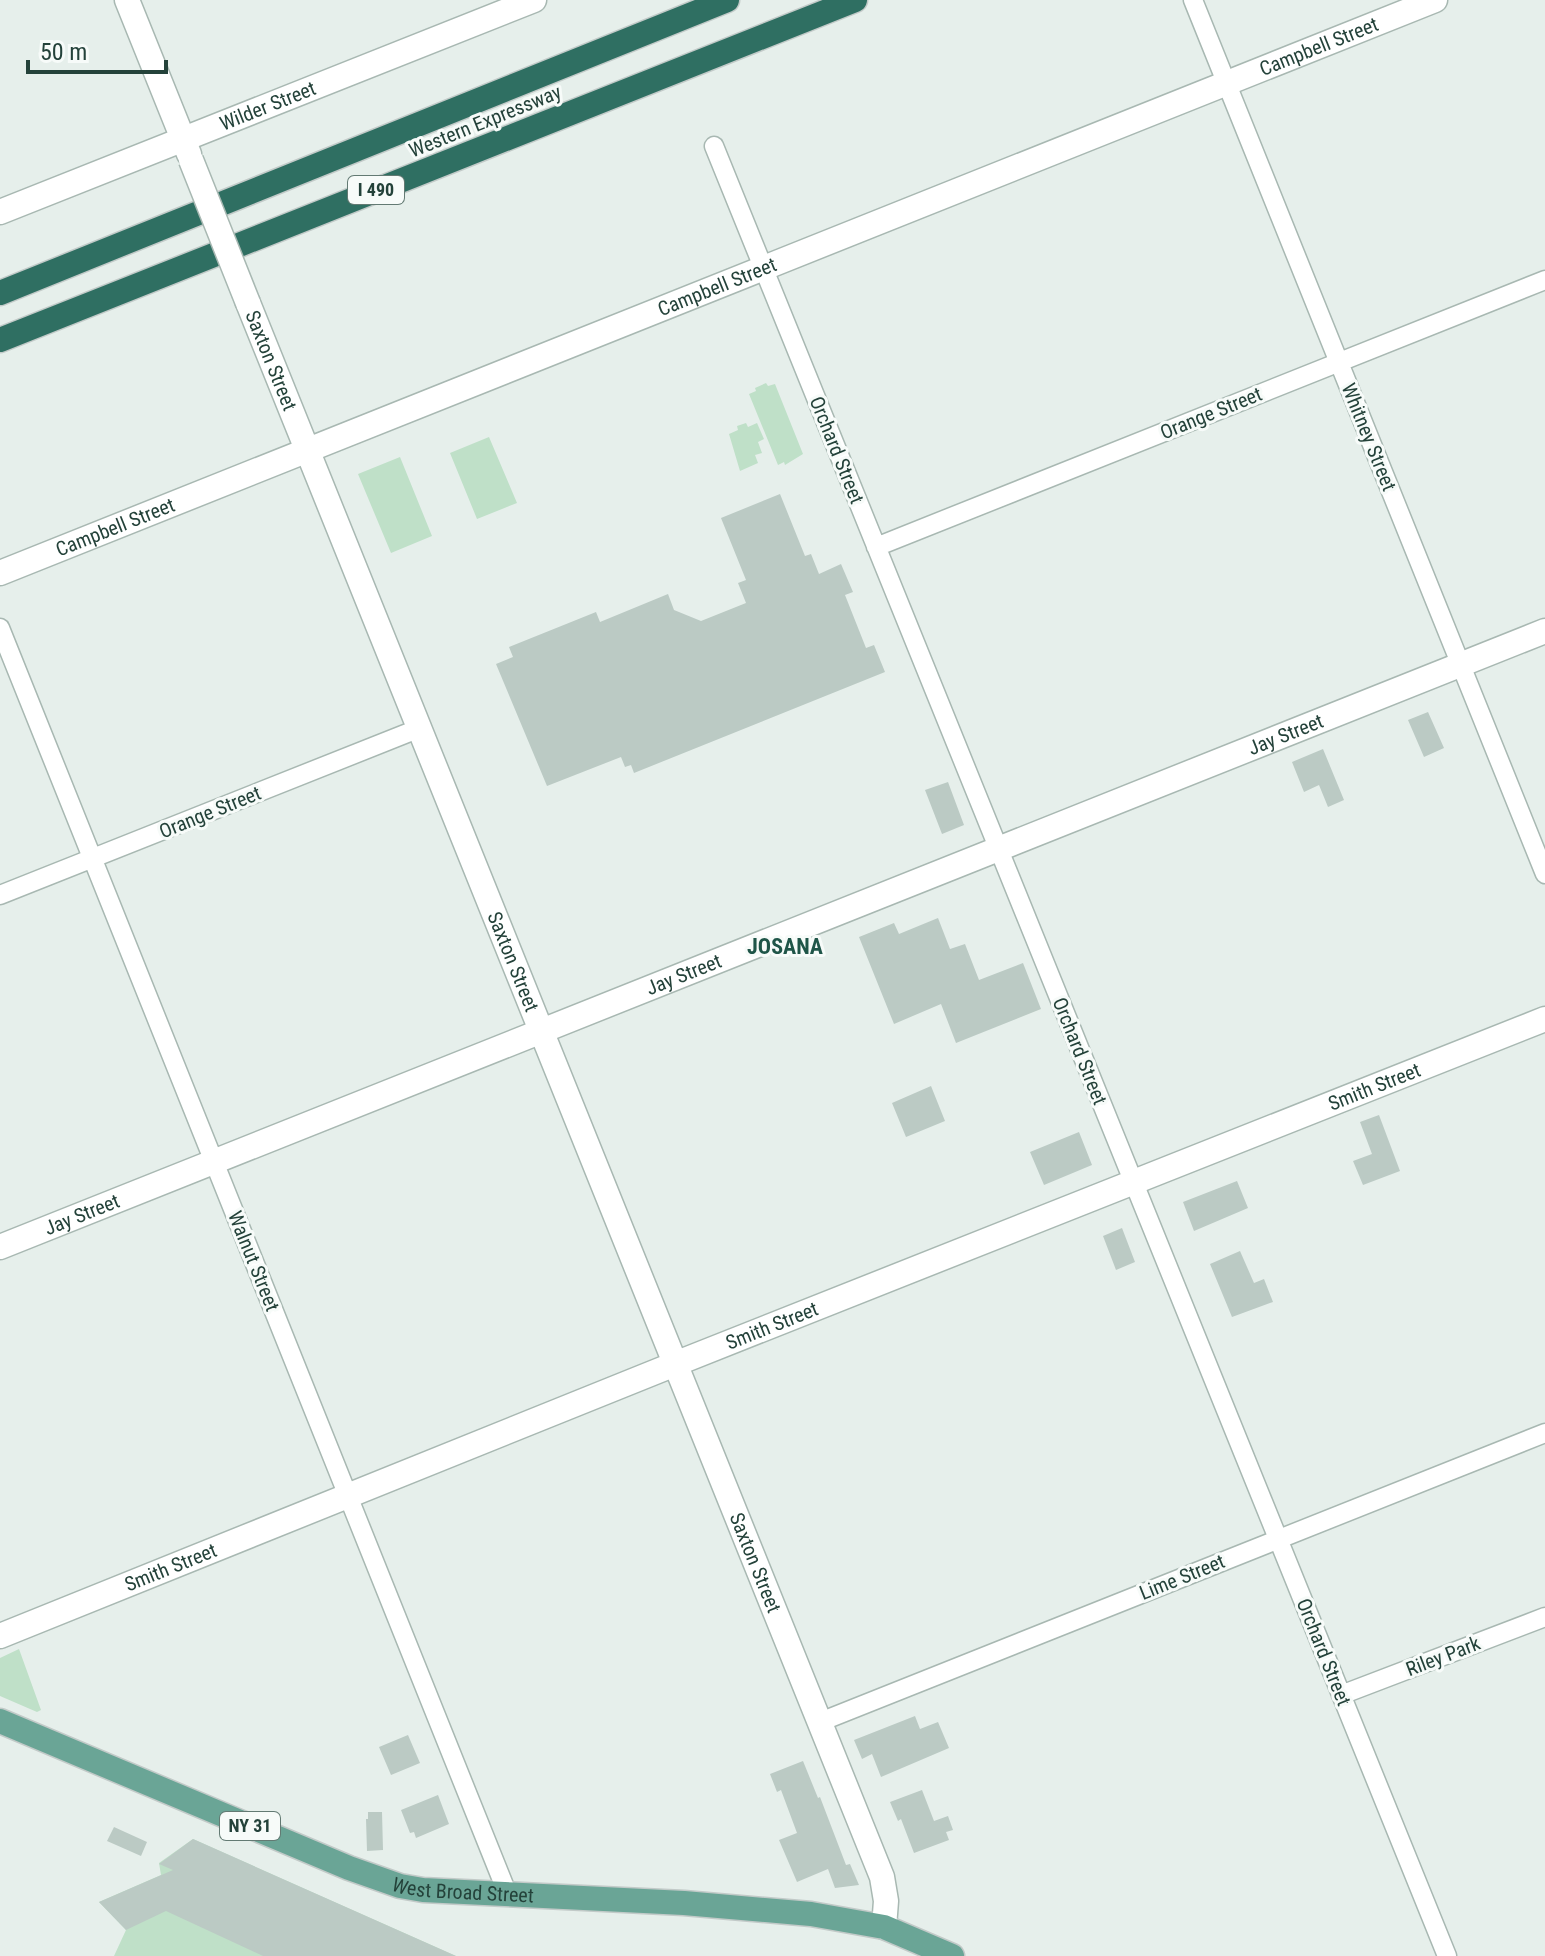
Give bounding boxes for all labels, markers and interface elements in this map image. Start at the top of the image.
street label: Campbell Street [1256,12,1382,81]
scale bar [28,24,166,74]
text: 50 m [40,38,87,66]
street label: Wilder Street [216,76,319,136]
street label: Western Expressway [405,80,565,162]
road number: I 490 [348,176,404,204]
street label: Campbell Street [654,252,780,321]
street label: Saxton Street [240,307,302,414]
street label: Whitney Street [1336,380,1402,494]
street label: Orange Street [1157,382,1265,444]
street label: Orchard Street [805,393,869,507]
street label: Campbell Street [52,493,178,561]
street label: Jay Street [1244,709,1327,760]
street label: Orange Street [156,781,264,843]
street label: Saxton Street [482,908,544,1015]
district label: JOSANA [747,934,823,959]
street label: Jay Street [643,949,725,1000]
street label: Orchard Street [1048,994,1112,1108]
street label: Smith Street [1325,1058,1424,1116]
street label: Jay Street [41,1189,123,1240]
street label: Walnut Street [223,1207,285,1315]
street label: Smith Street [722,1296,822,1355]
street label: Saxton Street [725,1509,786,1616]
street label: Smith Street [121,1538,220,1597]
street label: Lime Street [1136,1549,1228,1605]
street label: Orchard Street [1292,1595,1356,1709]
street label: Riley Park [1402,1631,1484,1681]
road number: NY 31 [220,1812,280,1840]
street label: West Broad Street [389,1872,534,1908]

